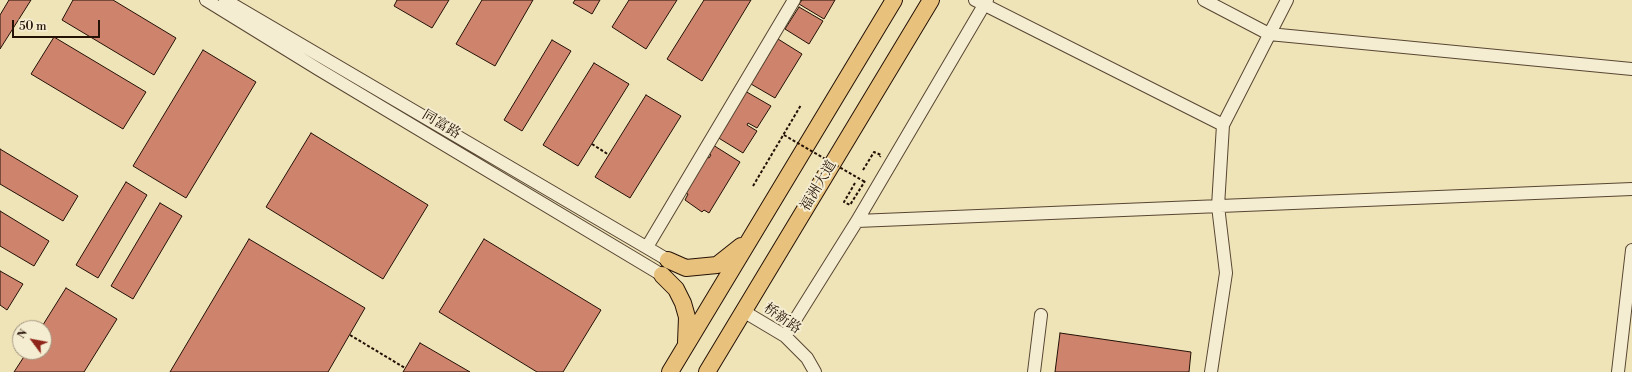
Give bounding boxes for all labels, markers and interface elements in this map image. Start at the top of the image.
scale bar [14,12,102,38]
text: 50 m [19,19,47,34]
street label: 同富路 [419,107,463,143]
street label: 福洲大道 [797,158,841,214]
street label: 桥新路 [760,300,804,338]
north arrow [12,320,52,360]
text: N [14,327,31,342]

